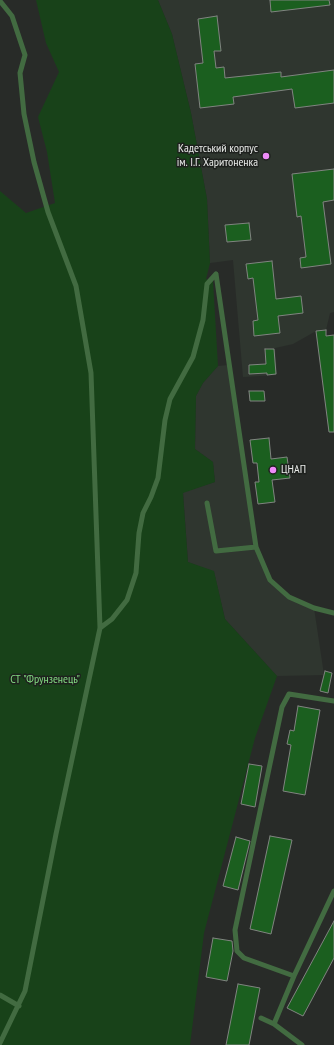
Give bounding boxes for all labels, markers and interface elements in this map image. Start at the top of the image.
place label: Кадетський корпус ім. І.Г. Харитоненка [177,142,258,170]
marker: Кадетський корпус ім. І.Г. Харитоненка [261,151,271,161]
place label: ЦНАП [281,463,306,477]
marker: ЦНАП [268,465,278,475]
park label: СТ "Фрунзенець" [10,673,80,687]

